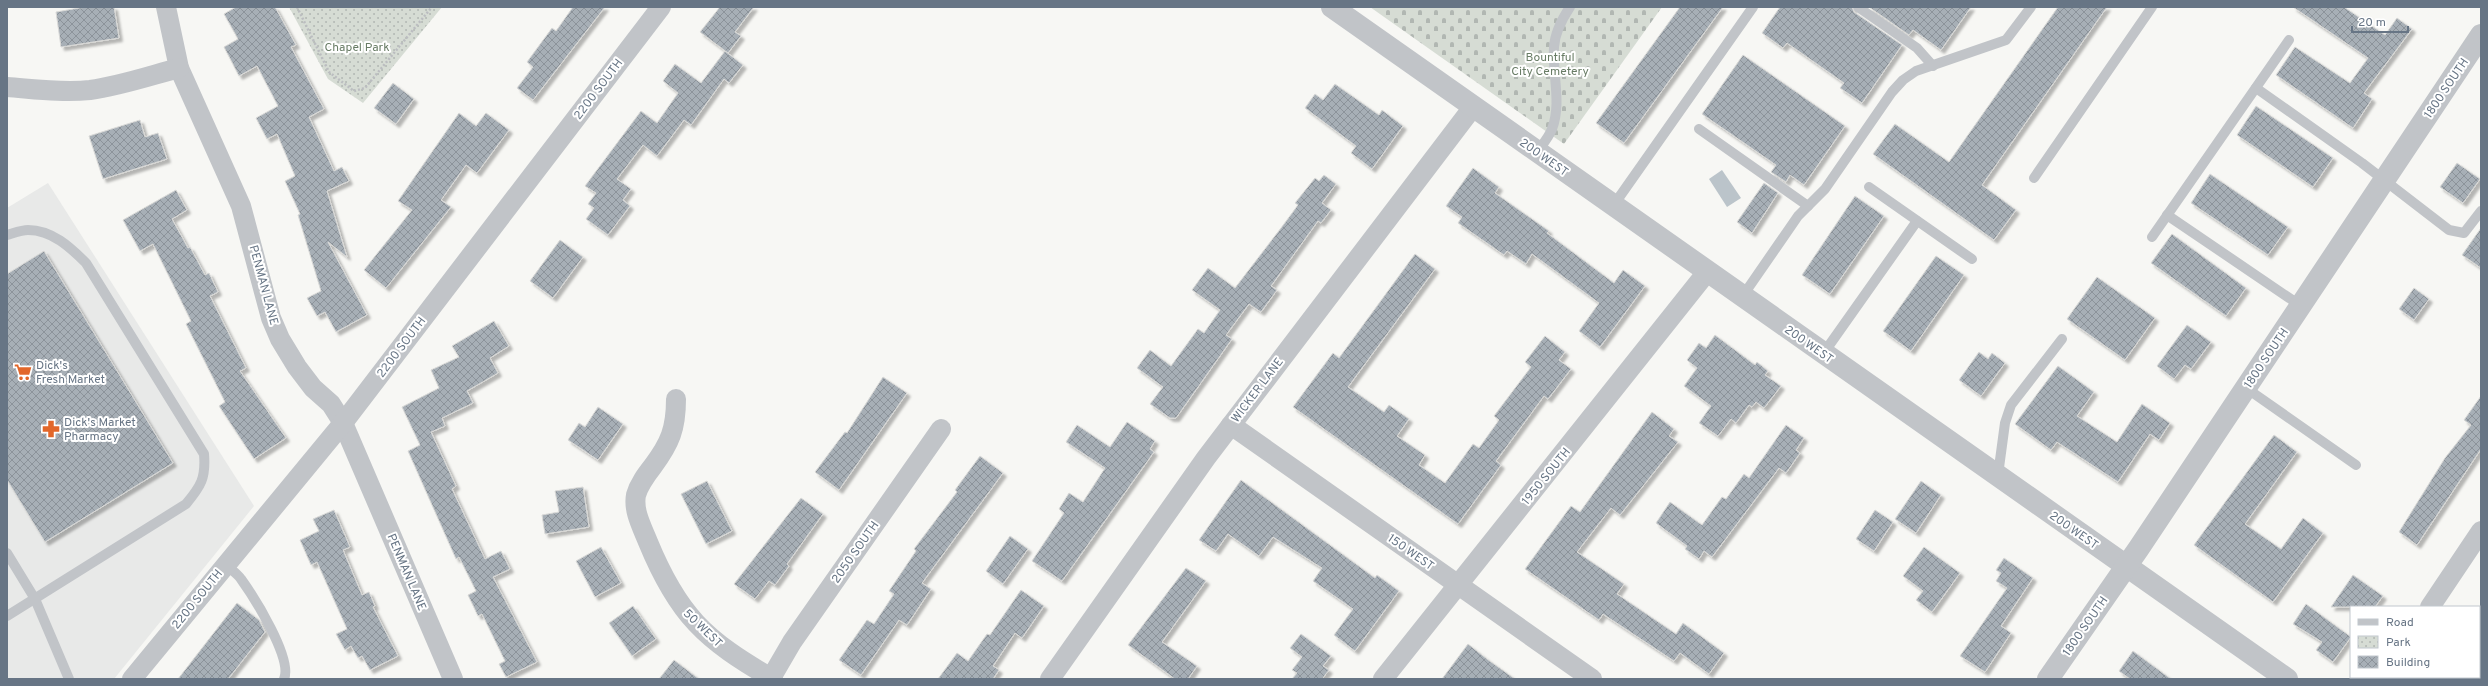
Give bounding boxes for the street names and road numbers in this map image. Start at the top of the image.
street label: 1800 SOUTH [2421,55,2473,122]
street label: 2200 SOUTH [571,56,627,123]
street label: 200 WEST [1516,135,1571,180]
street label: PENMAN LANE [245,243,281,327]
street label: 2200 SOUTH [374,314,430,381]
street label: 200 WEST [1781,322,1836,367]
street label: 1800 SOUTH [2241,325,2293,392]
street label: WICKER LANE [1228,355,1287,426]
street label: 1950 SOUTH [1519,445,1575,509]
street label: 200 WEST [2046,508,2101,553]
street label: 2050 SOUTH [828,518,883,587]
street label: PENMAN LANE [383,531,430,613]
street label: 150 WEST [1384,531,1437,575]
street label: 2200 SOUTH [169,566,227,633]
street label: 1800 SOUTH [2059,594,2112,660]
street label: 50 WEST [679,606,725,651]

